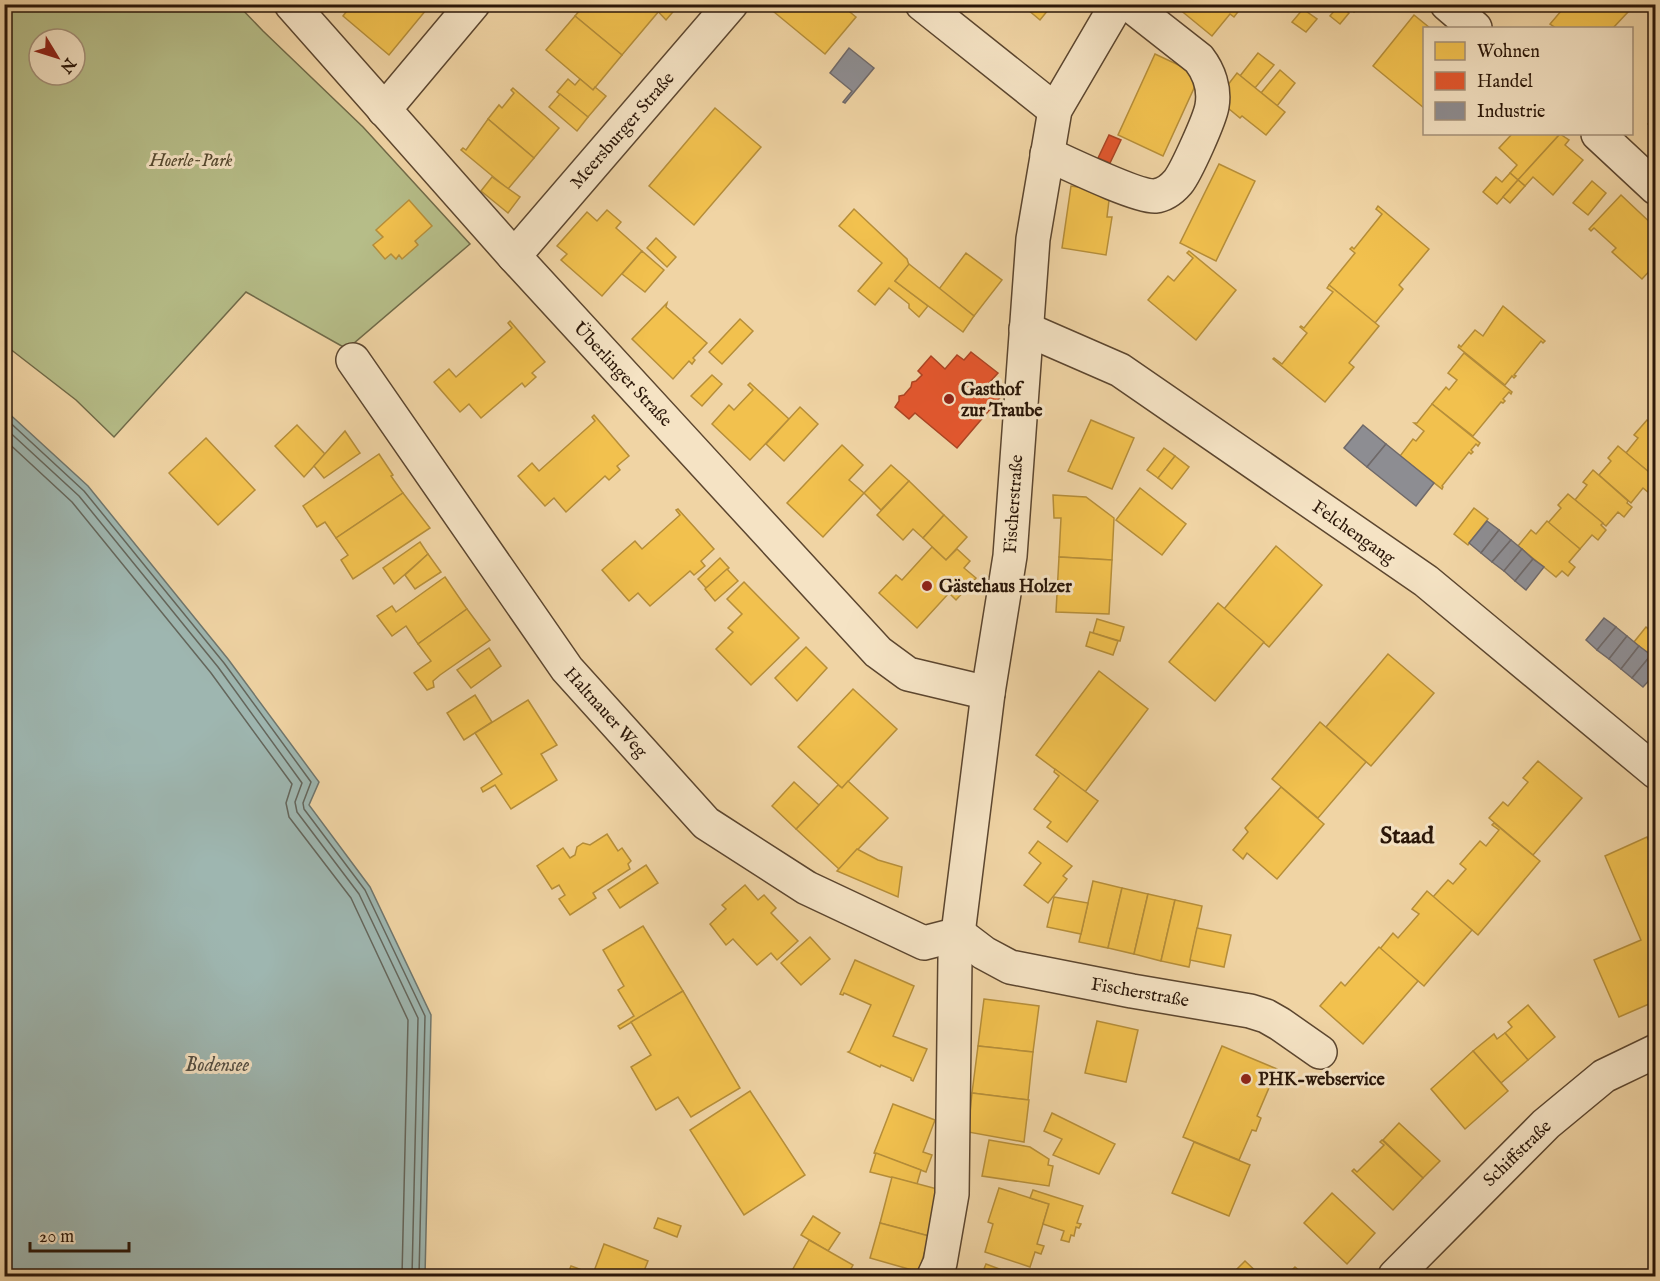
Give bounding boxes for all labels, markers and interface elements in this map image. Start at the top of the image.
north arrow [27,27,87,87]
legend [1423,27,1633,135]
text: Wohnen [1477,41,1540,64]
text: N [55,53,80,77]
street label: Meersburger Straße [566,68,680,194]
text: Handel [1477,71,1533,94]
text: Industrie [1477,101,1545,124]
park label: Hoerle-Park [148,150,233,173]
street label: Überlinger Straße [567,317,677,432]
place label: Gasthof zur Traube [961,379,1043,423]
marker: Gasthof zur Traube [942,392,956,406]
street label: Fischerstraße [1000,454,1029,554]
street label: Felchengang [1307,496,1399,570]
place label: Gästehaus Holzer [939,576,1072,599]
marker: Gästehaus Holzer [920,579,934,593]
street label: Haltnauer Weg [558,663,652,763]
district label: Staad [1380,821,1435,852]
street label: Fischerstraße [1089,974,1191,1013]
water label: Bodensee [185,1053,249,1078]
place label: PHK-webservice [1258,1069,1386,1092]
marker: PHK-webservice [1239,1072,1253,1086]
street label: Schiffstraße [1479,1116,1557,1192]
scale bar [30,1215,129,1253]
text: 20 m [39,1226,74,1249]

